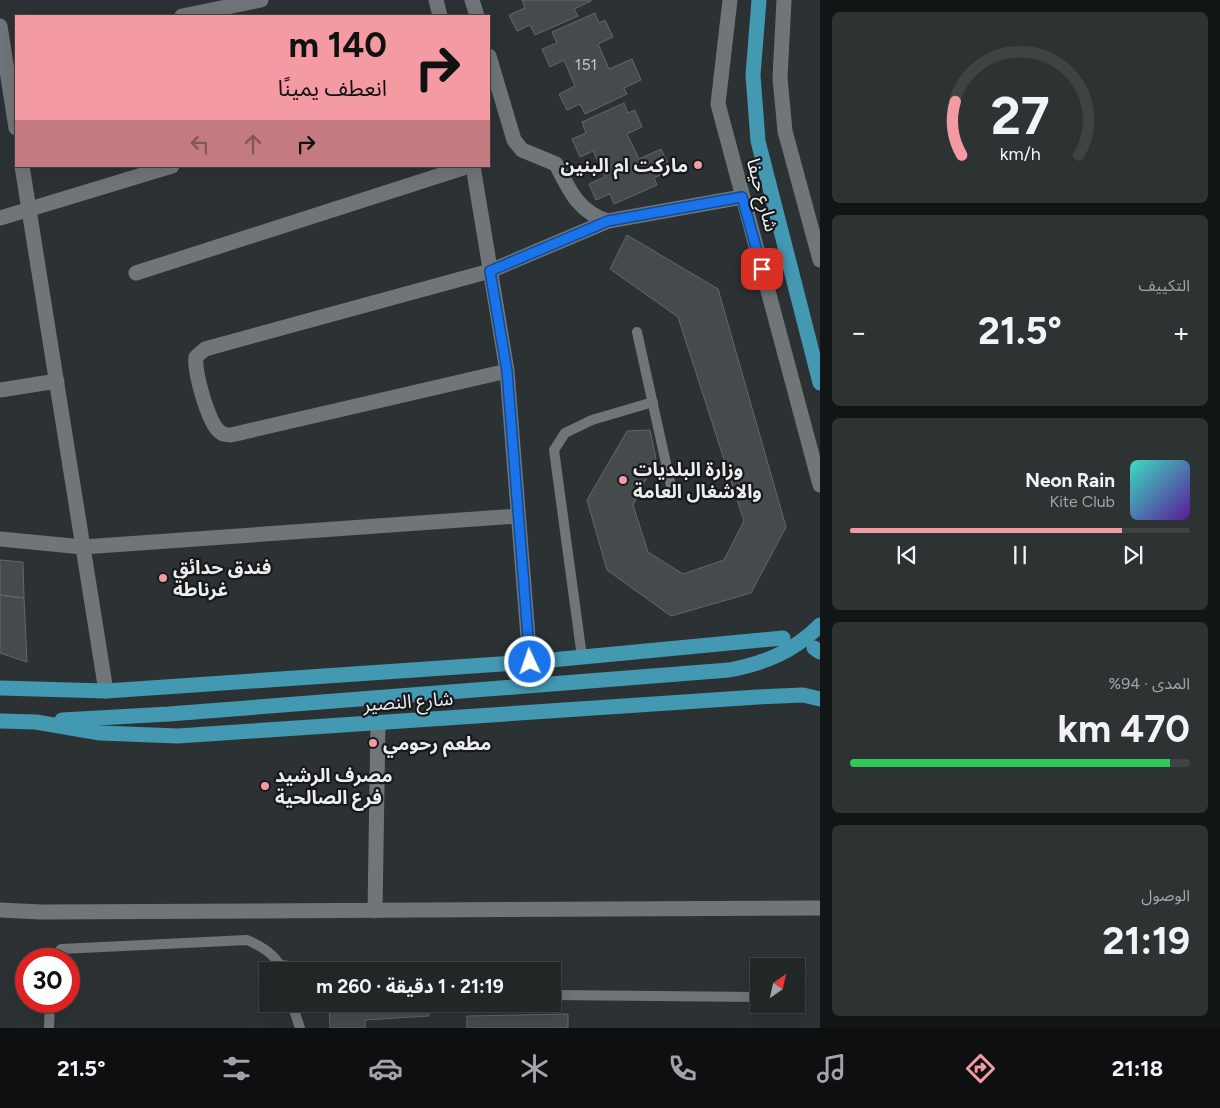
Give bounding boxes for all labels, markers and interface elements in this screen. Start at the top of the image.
text: 140 m [289,24,387,66]
icon: right [405,35,470,100]
house number: 151 [575,55,597,74]
text: انعطف يمينًا [278,75,387,102]
text: 27 [990,85,1050,147]
icon: left [186,130,214,158]
icon: ahead [239,130,267,158]
icon: right [292,130,320,158]
text: km/h [1000,143,1040,164]
place label: ماركت ام البنين [560,154,688,180]
street label: شارع حيفا [740,156,783,235]
marker: ماركت ام البنين [692,159,704,171]
pin [741,248,783,290]
icon: arrive [748,255,776,283]
text: التكييف [1138,276,1190,295]
text: 21.5° [978,308,1062,354]
text: − [850,315,867,349]
text: + [1173,315,1190,349]
place label: وزارة البلديات والاشغال العامة [633,458,762,503]
text: Neon Rain [1025,469,1115,492]
marker: وزارة البلديات والاشغال العامة [617,474,629,486]
text: Kite Club [1049,492,1115,511]
icon: previous [893,541,921,569]
icon: pause [1006,541,1034,569]
icon: next [1119,541,1147,569]
place label: فندق حدائق غرناطة [173,556,271,601]
marker: فندق حدائق غرناطة [157,572,169,584]
position arrow [503,635,555,687]
text: المدى · 94% [1109,674,1190,693]
street label: شارع النصیر [361,687,454,718]
text: 470 km [1058,706,1190,752]
place label: مطعم رحومي [383,732,491,758]
marker: مطعم رحومي [367,737,379,749]
place label: مصرف الرشيد فرع الصالحية [275,764,393,811]
marker: مصرف الرشيد فرع الصالحية [259,780,271,792]
text: الوصول [1141,886,1190,905]
text: 21:19 [1102,918,1190,964]
speed limit sign: 30 [15,948,80,1013]
north arrow [750,958,805,1012]
map controls [750,958,805,1013]
text: 21:19 · 1 دقيقة · 260 m [316,975,504,998]
icon: filters [219,1051,254,1086]
icon: car [368,1051,403,1086]
icon: climate [517,1051,552,1086]
icon: phone [665,1051,700,1086]
icon: music [814,1051,849,1086]
icon: directions [963,1051,998,1086]
text: 21.5° [57,1055,105,1082]
text: 21:18 [1112,1055,1163,1082]

